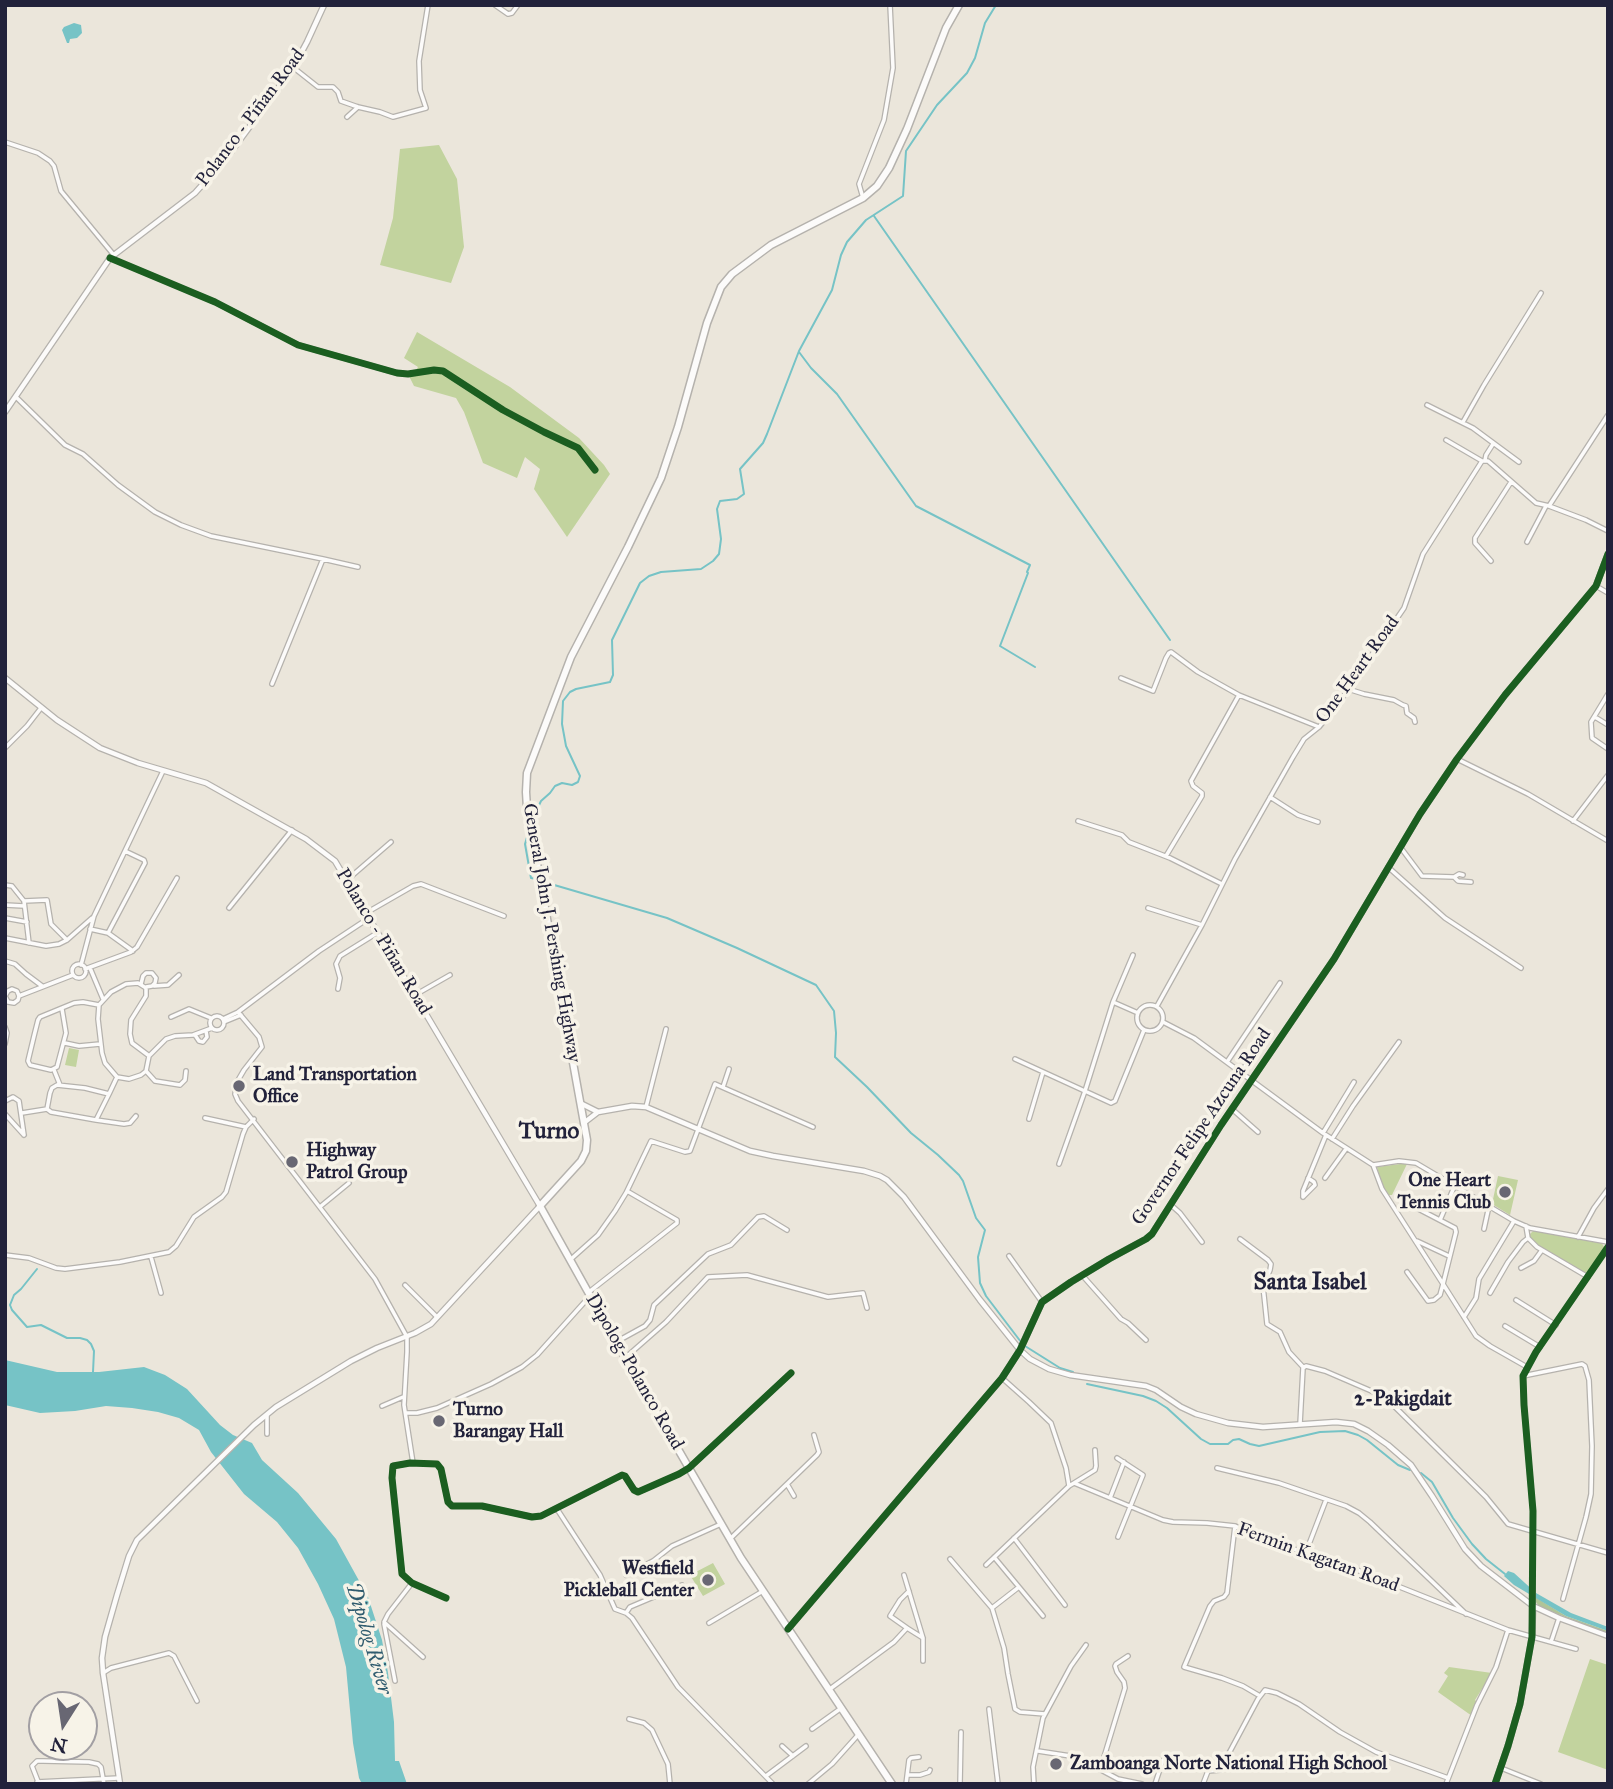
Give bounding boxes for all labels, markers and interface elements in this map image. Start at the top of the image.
street label: Polanco - Piñan Road [192,45,310,191]
street label: One Heart Road [1311,612,1405,728]
street label: General John J. Pershing Highway [517,802,585,1064]
street label: Polanco - Piñan Road [330,865,436,1019]
street label: Governor Felipe Azcuna Road [1127,1024,1277,1230]
place label: Land Transportation Office [253,1064,417,1108]
marker: Land Transportation Office [231,1078,247,1094]
district label: Turno [519,1118,579,1146]
place label: Highway Patrol Group [306,1140,407,1184]
marker: Highway Patrol Group [284,1154,300,1170]
place label: One Heart Tennis Club [1397,1170,1491,1214]
marker: One Heart Tennis Club [1497,1184,1513,1200]
district label: Santa Isabel [1254,1269,1366,1297]
street label: Dipolog-Polanco Road [580,1290,688,1454]
district label: 2-Pakigdait [1354,1387,1452,1413]
place label: Turno Barangay Hall [453,1399,563,1443]
marker: Turno Barangay Hall [431,1413,447,1429]
street label: Fermin Kagatan Road [1234,1518,1402,1598]
place label: Westfield Pickleball Center [564,1558,694,1602]
marker: Westfield Pickleball Center [700,1572,716,1588]
water label: Dipolog River [339,1580,397,1698]
north arrow [28,1691,98,1761]
text: N [49,1732,69,1758]
place label: Zamboanga Norte National High School [1070,1753,1387,1775]
marker: Zamboanga Norte National High School [1048,1756,1064,1772]

